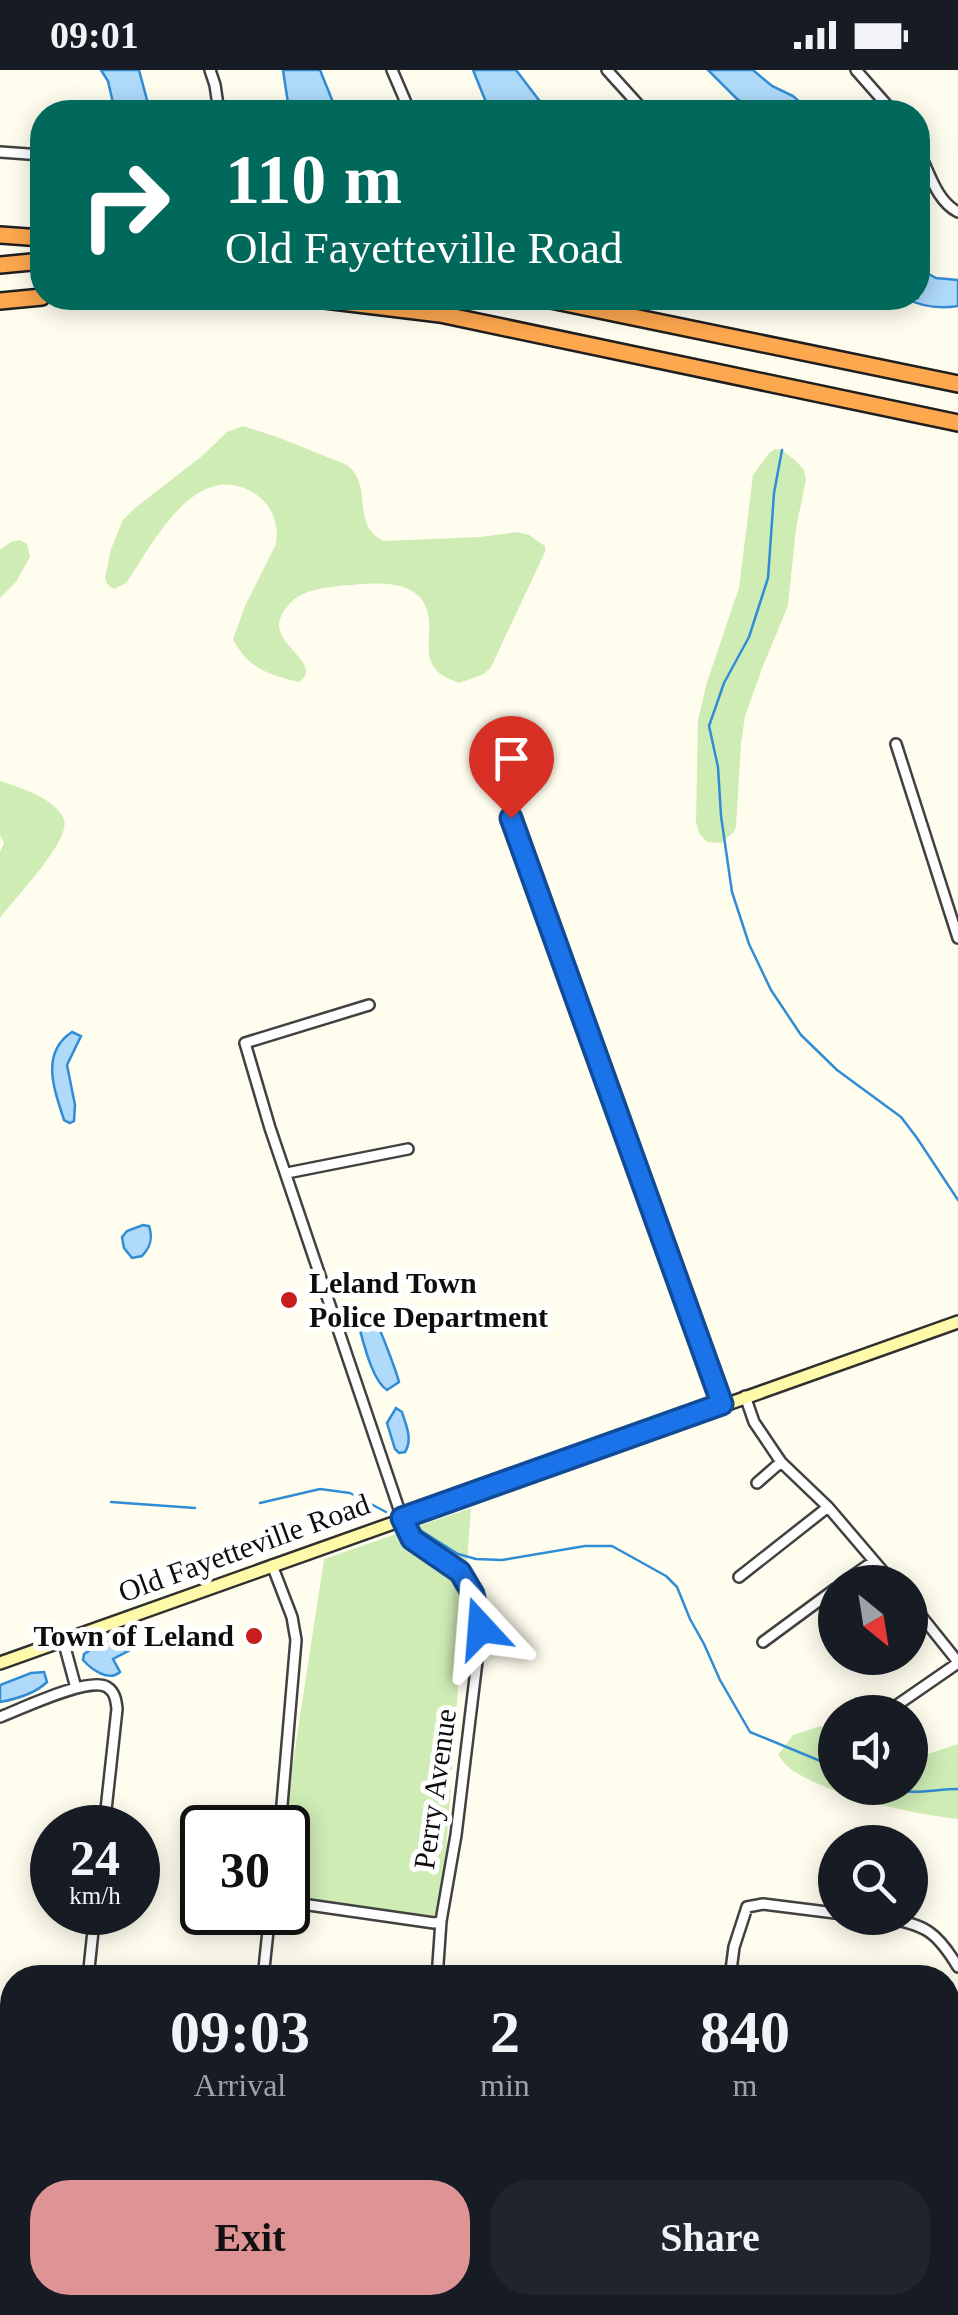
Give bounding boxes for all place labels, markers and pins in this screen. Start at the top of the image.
pin [469,716,554,819]
place label: Leland Town Police Department [309,1266,548,1333]
marker: Leland Town Police Department [278,1289,300,1311]
place label: Town of Leland [33,1619,234,1652]
marker: Town of Leland [243,1625,265,1647]

